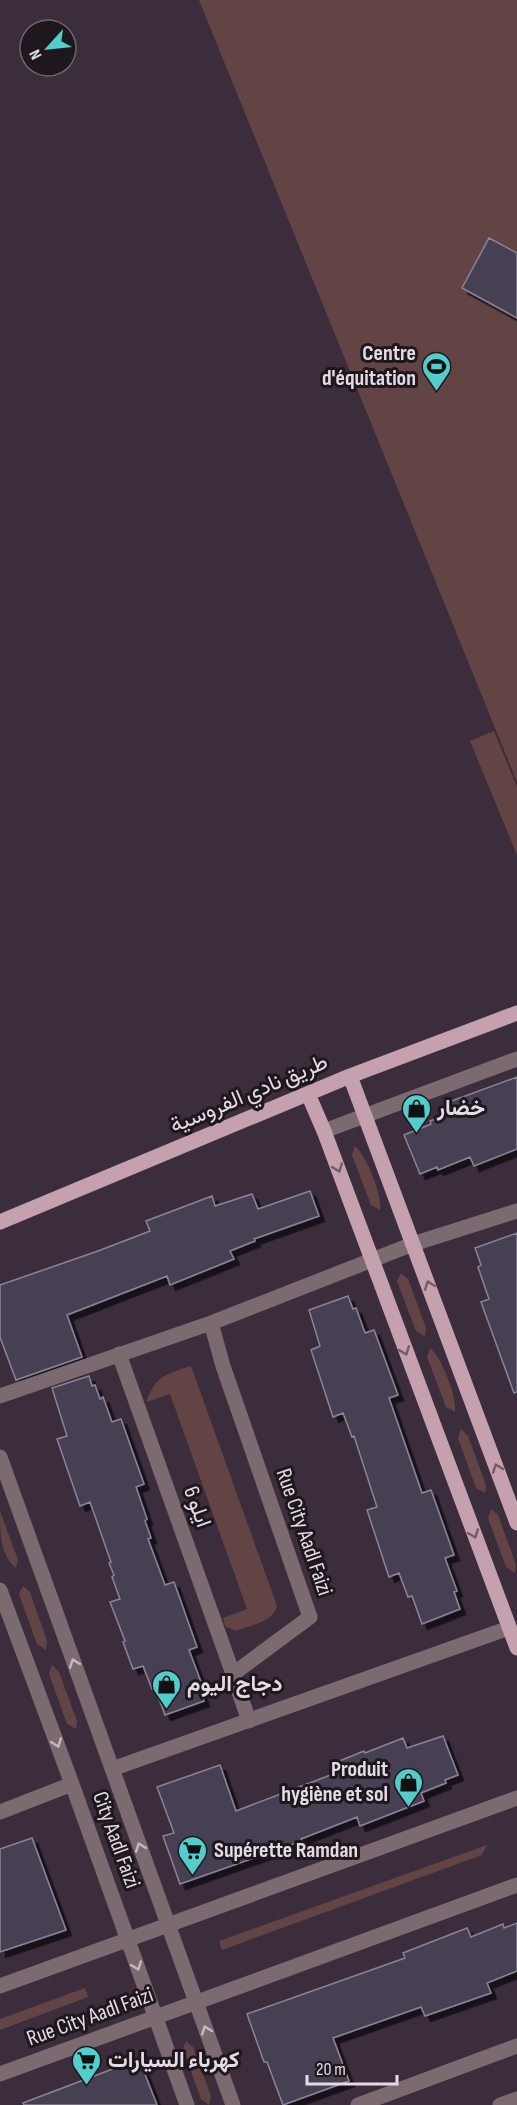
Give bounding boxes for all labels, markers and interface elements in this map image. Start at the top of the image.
north arrow [18,18,78,78]
text: N [26,46,46,62]
place label: Centre d'équitation [322,340,416,392]
sports icon: Centre d'équitation [421,350,453,392]
street label: طريق نادي الفروسية [166,1049,334,1143]
shop icon: خضار [400,1092,432,1134]
place label: خضار [436,1095,485,1122]
one-way arrow [330,1162,343,1173]
one-way arrow [423,1280,436,1291]
one-way arrow [398,1345,411,1356]
one-way arrow [491,1463,504,1474]
street label: Rue City Aadl Faizi [270,1465,338,1599]
street label: ايلو 6 [177,1483,217,1531]
one-way arrow [466,1528,479,1538]
one-way arrow [69,1658,82,1669]
shop icon: دجاج اليوم [150,1668,182,1710]
place label: دجاج اليوم [187,1671,283,1698]
one-way arrow [50,1737,62,1748]
place label: Produit hygiène et sol [281,1756,388,1808]
shop icon: Produit hygiène et sol [393,1766,425,1808]
street label: City Aadl Faizi [86,1788,146,1892]
supermarket icon: Supérette Ramdan [177,1834,209,1876]
place label: Supérette Ramdan [214,1837,358,1864]
one-way arrow [135,1842,148,1853]
one-way arrow [130,1960,143,1971]
street label: Rue City Aadl Faizi [23,1982,157,2052]
one-way arrow [201,2025,214,2036]
supermarket icon: كهرباء السيارات [71,2044,103,2086]
place label: كهرباء السيارات [108,2047,240,2074]
scale bar [307,2048,397,2086]
text: 20 m [316,2059,346,2080]

